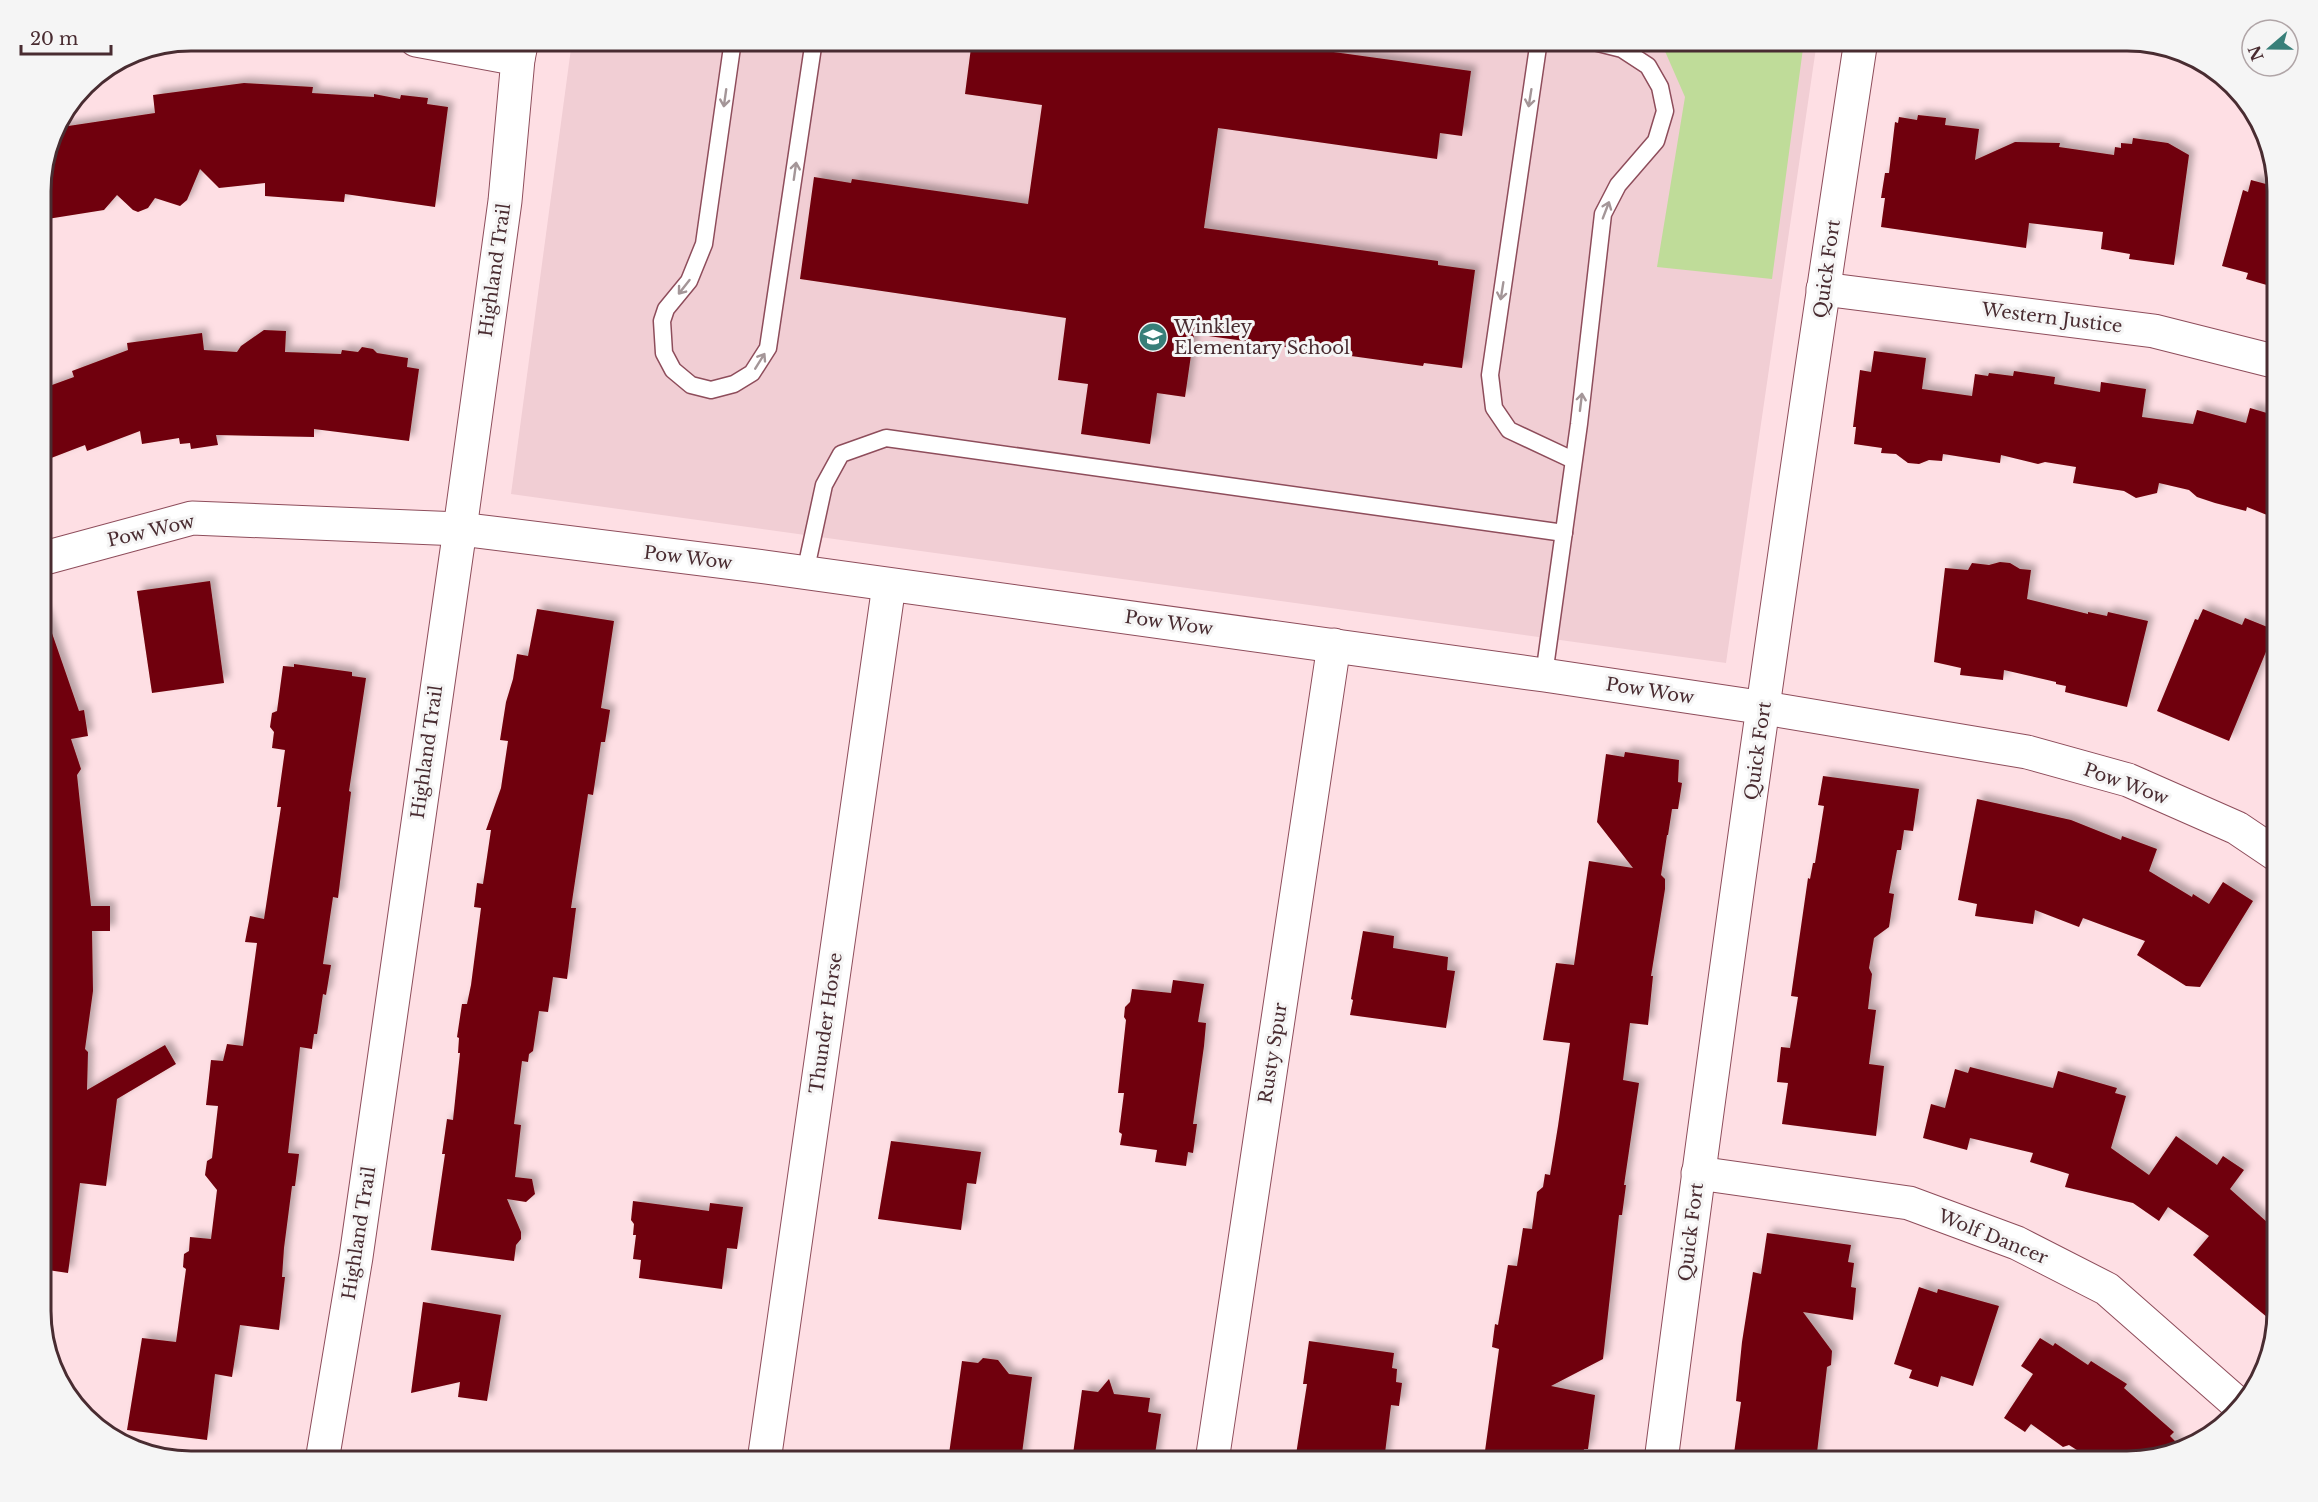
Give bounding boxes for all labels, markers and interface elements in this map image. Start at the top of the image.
scale bar [21,18,111,56]
north arrow [2240,18,2300,78]
text: 20 m [30,28,78,50]
text: N [2244,43,2268,64]
one-way arrow [719,88,730,108]
one-way arrow [1525,88,1536,108]
one-way arrow [789,161,800,181]
one-way arrow [1602,201,1613,219]
street label: Highland Trail [475,202,515,338]
street label: Quick Fort [1809,218,1845,320]
one-way arrow [678,279,691,295]
one-way arrow [1496,281,1507,301]
street label: Western Justice [1979,298,2124,338]
place label: Winkley Elementary School [1173,316,1350,359]
school or university icon: Winkley Elementary School [1137,321,1169,353]
one-way arrow [754,353,766,370]
one-way arrow [1576,393,1587,413]
street label: Pow Wow [105,510,197,552]
street label: Pow Wow [642,542,734,574]
street label: Pow Wow [1123,606,1215,640]
street label: Pow Wow [1604,673,1696,709]
street label: Highland Trail [407,684,447,820]
street label: Quick Fort [1740,700,1776,802]
street label: Pow Wow [2080,758,2172,810]
street label: Thunder Horse [805,951,847,1095]
street label: Rusty Spur [1254,1001,1292,1105]
street label: Highland Trail [338,1165,380,1301]
street label: Quick Fort [1674,1181,1708,1283]
street label: Wolf Dancer [1934,1205,2052,1269]

